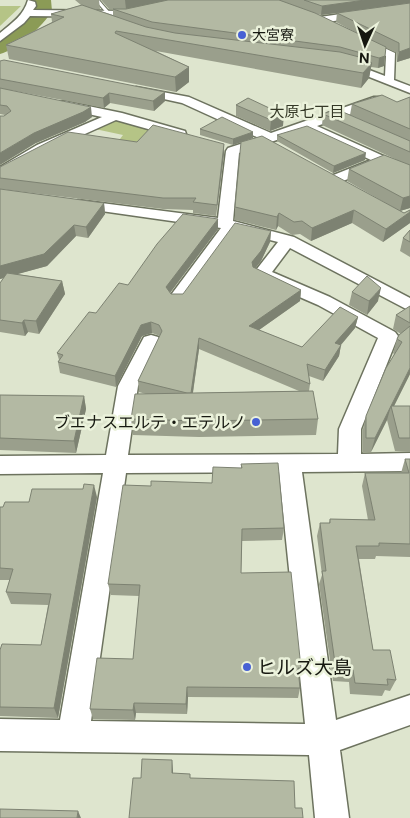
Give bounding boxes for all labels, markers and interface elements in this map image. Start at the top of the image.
north arrow [340,20,390,70]
place label: 大宮寮 [252,27,294,43]
marker: 大宮寮 [236,29,248,41]
text: N [358,50,370,66]
district label: 大原七丁目 [269,103,345,120]
place label: ブエナスエルテ・エテルノ [54,413,246,432]
marker: ブエナスエルテ・エテルノ [250,416,262,428]
place label: ヒルズ大島 [257,656,352,678]
marker: ヒルズ大島 [241,661,253,673]

